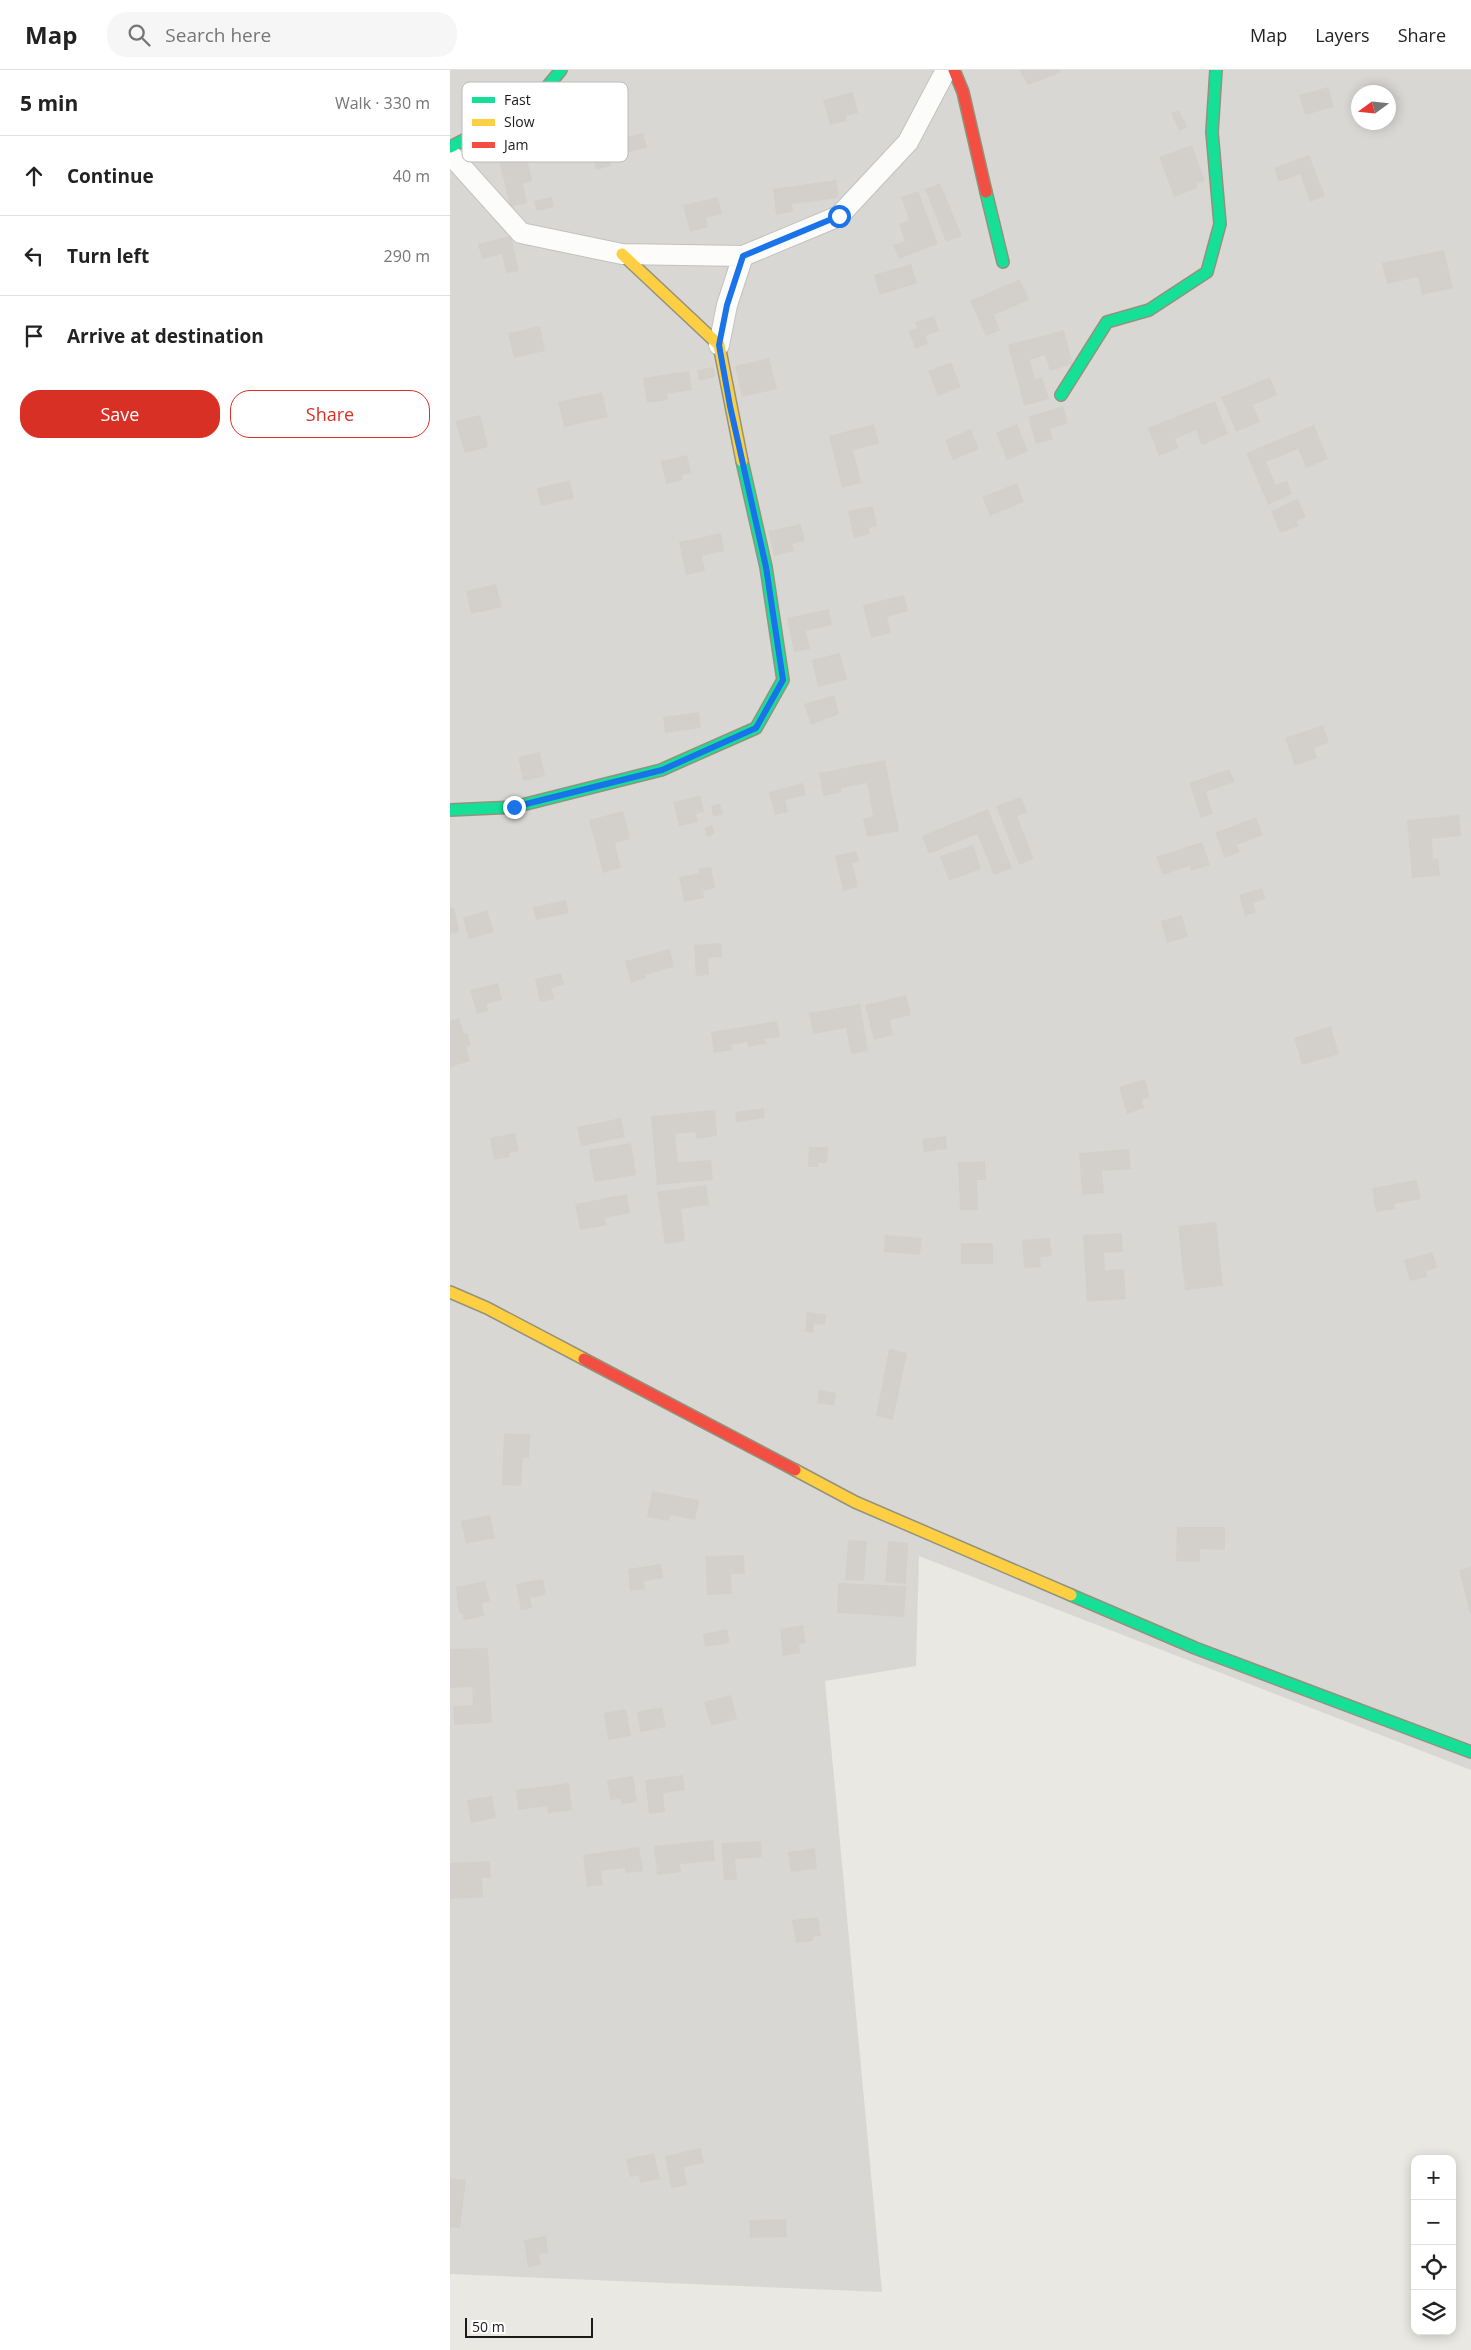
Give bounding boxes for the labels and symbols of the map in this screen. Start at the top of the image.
legend [462,82,628,162]
north arrow [1351,85,1396,130]
text: Fast [504,90,531,109]
text: Slow [504,112,535,131]
text: Jam [502,135,529,154]
route start [828,205,851,228]
route end [503,796,526,819]
scale bar [465,2315,592,2338]

